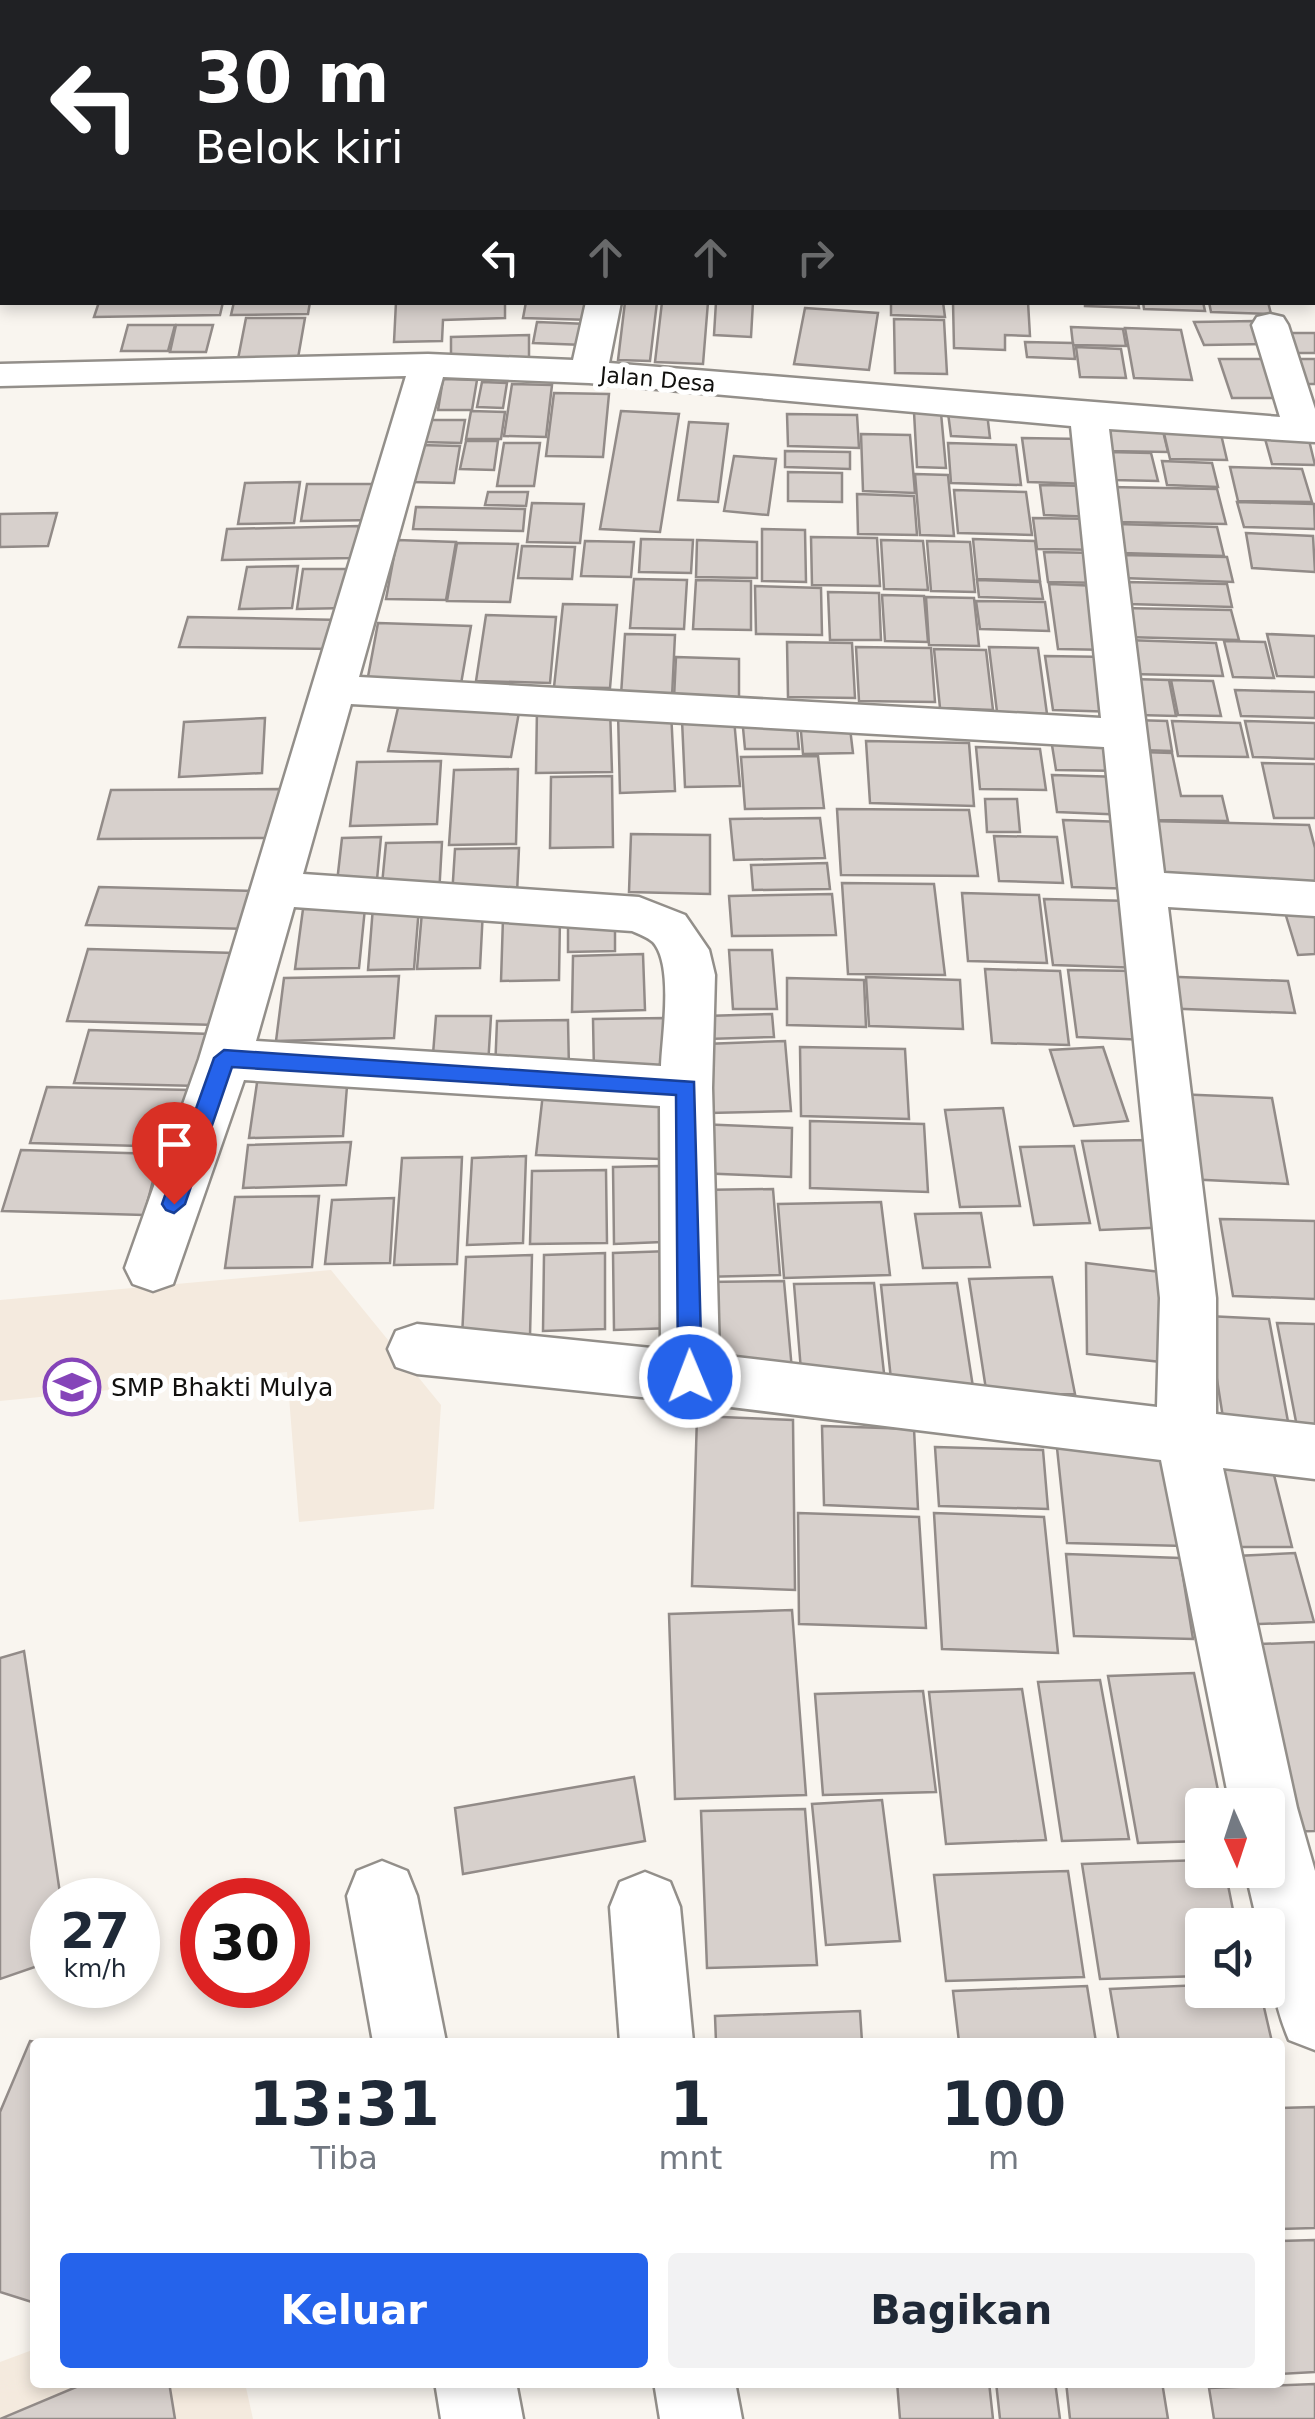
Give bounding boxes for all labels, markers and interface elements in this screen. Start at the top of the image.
text: 30 m [195,37,390,119]
icon: left [30,40,160,170]
text: Belok kiri [195,121,404,174]
icon: left [473,230,528,285]
icon: ahead [578,230,633,285]
icon: ahead [683,230,738,285]
icon: right [788,230,843,285]
street label: Jalan Desa [597,362,717,397]
pin [132,1102,217,1205]
icon: arrive [147,1117,202,1172]
position arrow [638,1325,742,1429]
school or university icon: SMP Bhakti Mulya [42,1357,102,1417]
place label: SMP Bhakti Mulya [111,1373,333,1402]
north arrow [1185,1788,1285,1888]
map controls [1185,1788,1285,2008]
speed limit sign: 30 [180,1878,310,2008]
text: 27 [60,1902,130,1960]
button: sound [1185,1908,1285,2008]
text: km/h [63,1954,127,1983]
text: 13:31 [249,2069,440,2139]
text: 1 [670,2069,711,2139]
text: 100 [941,2069,1066,2139]
text: Tiba [311,2139,378,2177]
text: mnt [658,2139,722,2177]
text: m [988,2139,1019,2177]
button: Keluar [60,2253,648,2368]
button: Bagikan [668,2253,1255,2368]

